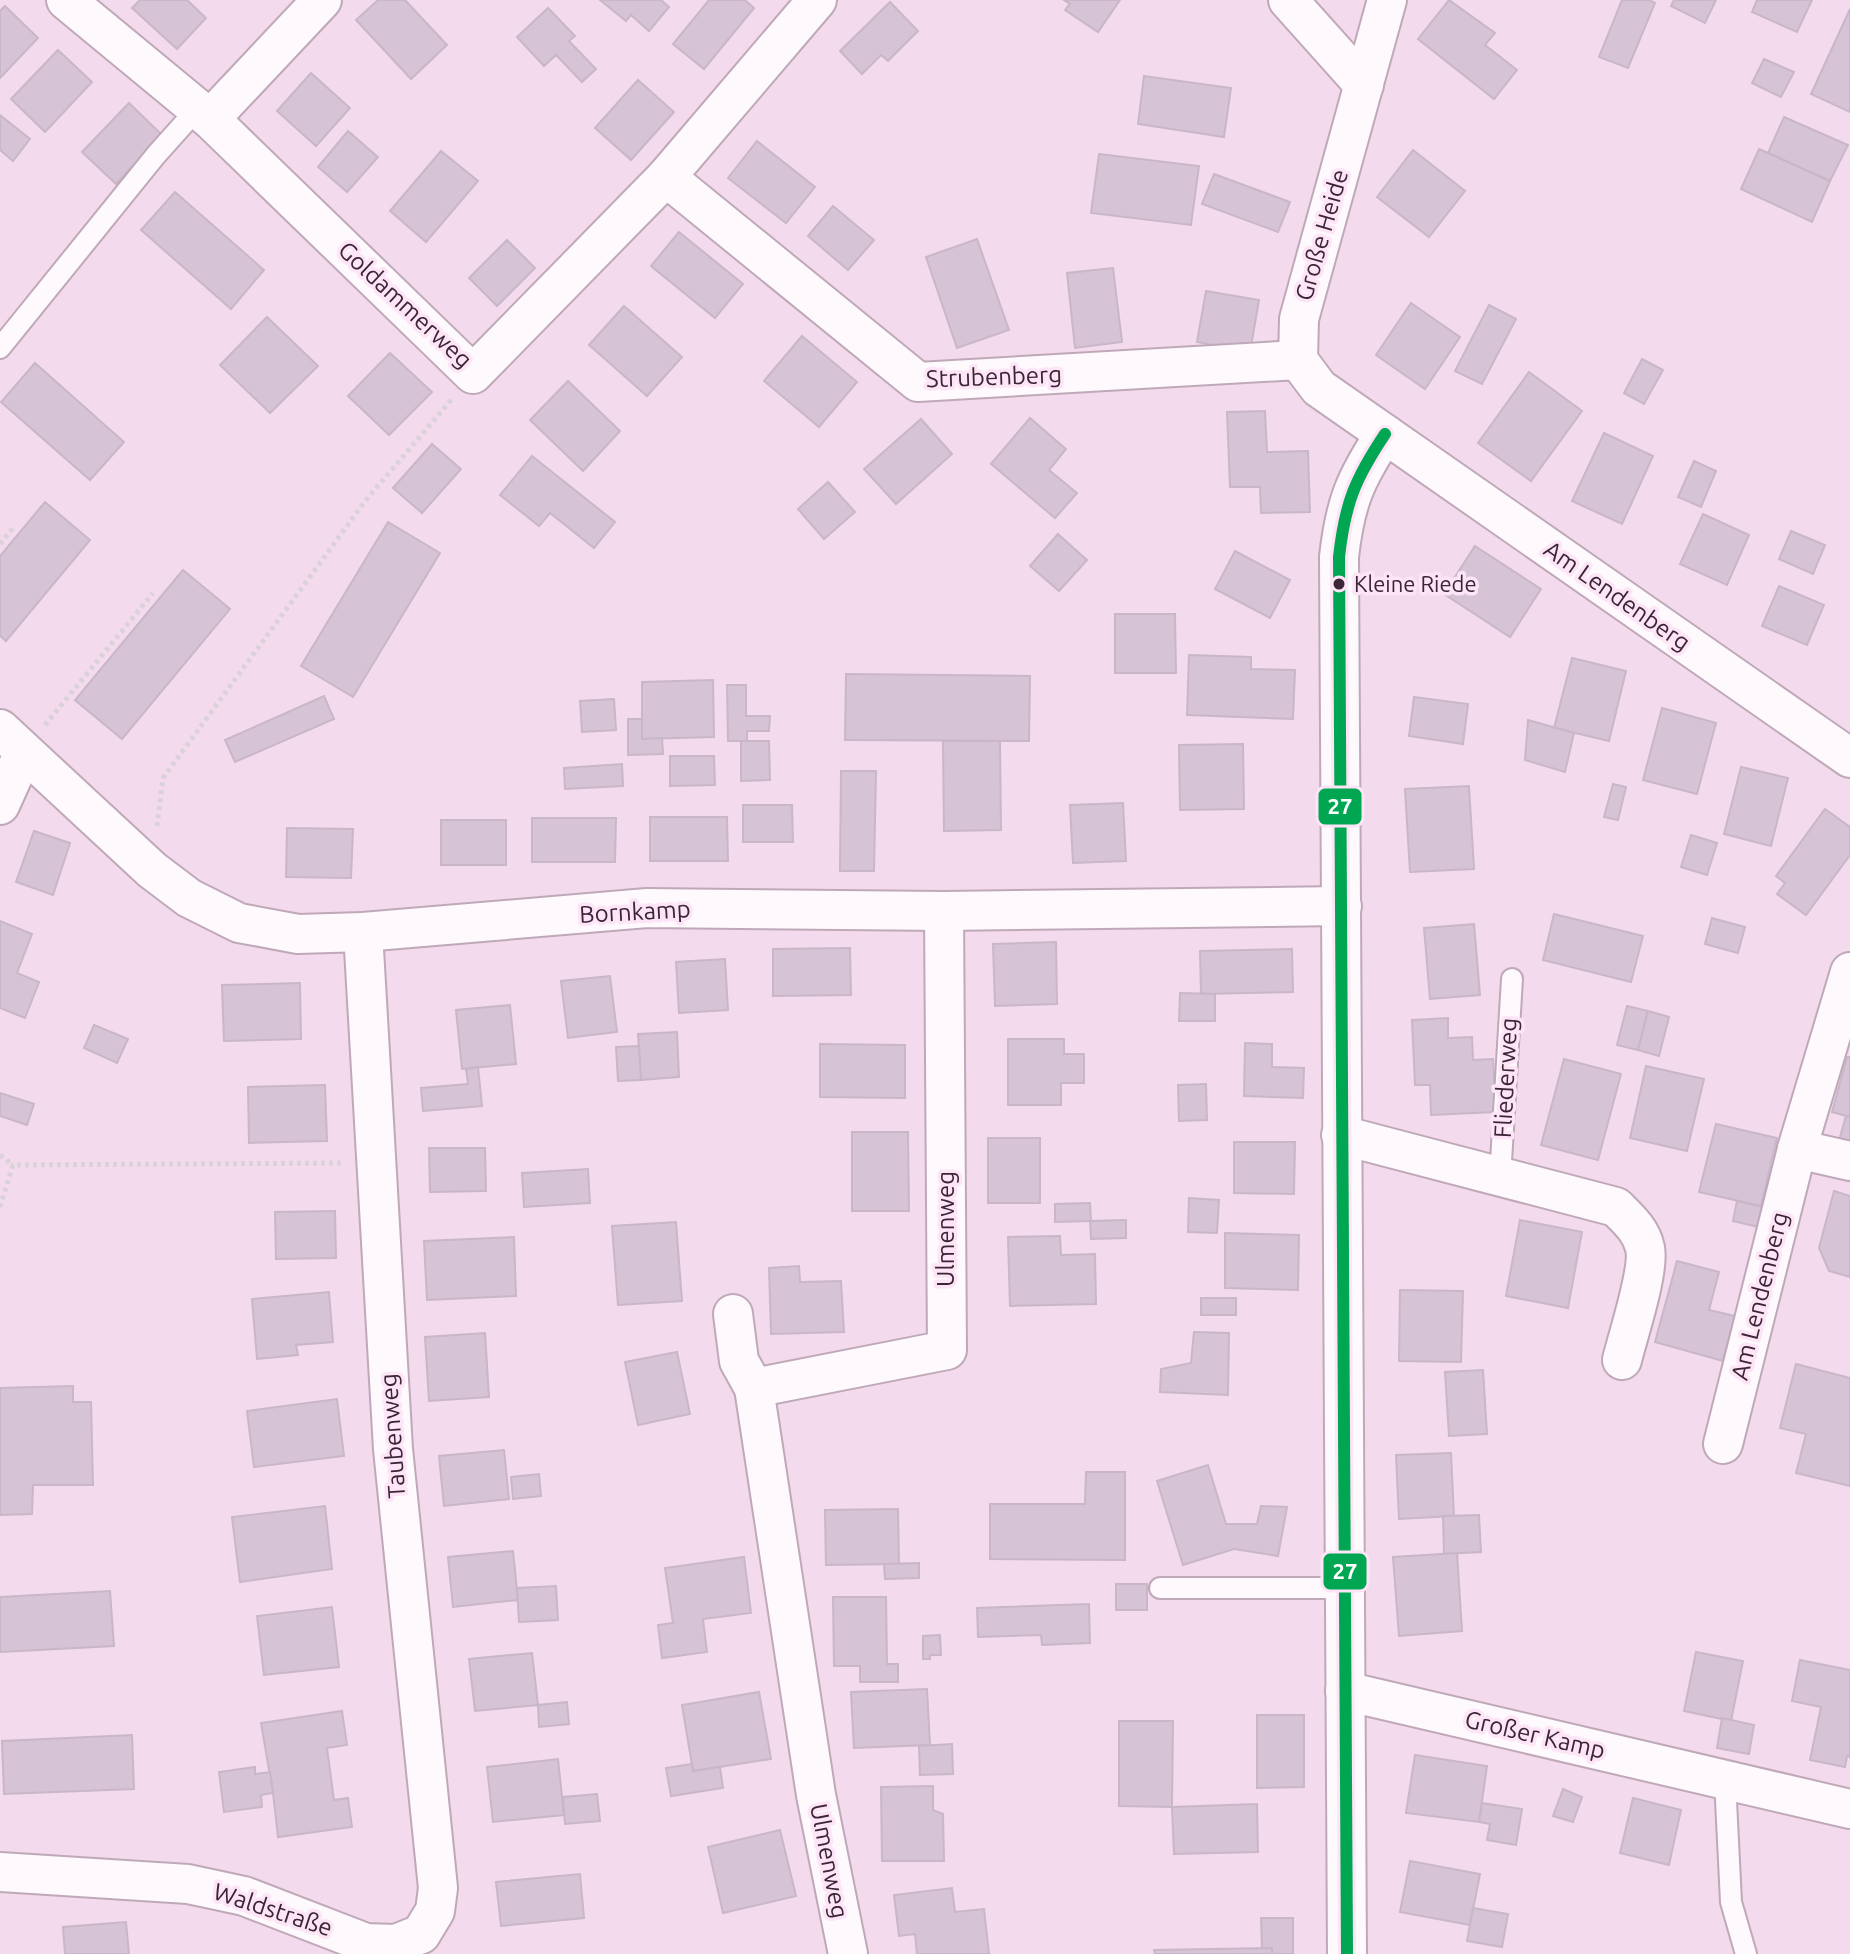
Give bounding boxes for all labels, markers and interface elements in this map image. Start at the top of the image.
street label: Große Heide [1290,166,1353,304]
street label: Goldammerweg [333,236,478,373]
street label: Strubenberg [926,361,1062,392]
street label: Am Lendenberg [1539,535,1696,656]
place label: Kleine Riede [1354,571,1477,596]
marker: Kleine Riede [1331,576,1347,592]
line badge: 27 [1317,787,1363,826]
text: 27 [1328,793,1352,818]
street label: Bornkamp [579,895,691,928]
street label: Fliederweg [1489,1017,1522,1139]
street label: Ulmenweg [932,1171,959,1287]
street label: Am Lendenberg [1726,1209,1793,1383]
street label: Taubenweg [375,1373,410,1499]
line badge: 27 [1322,1552,1368,1591]
text: 27 [1333,1558,1357,1583]
street label: Großer Kamp [1462,1705,1608,1764]
street label: Ulmenweg [805,1801,854,1920]
street label: Waldstraße [210,1878,336,1941]

